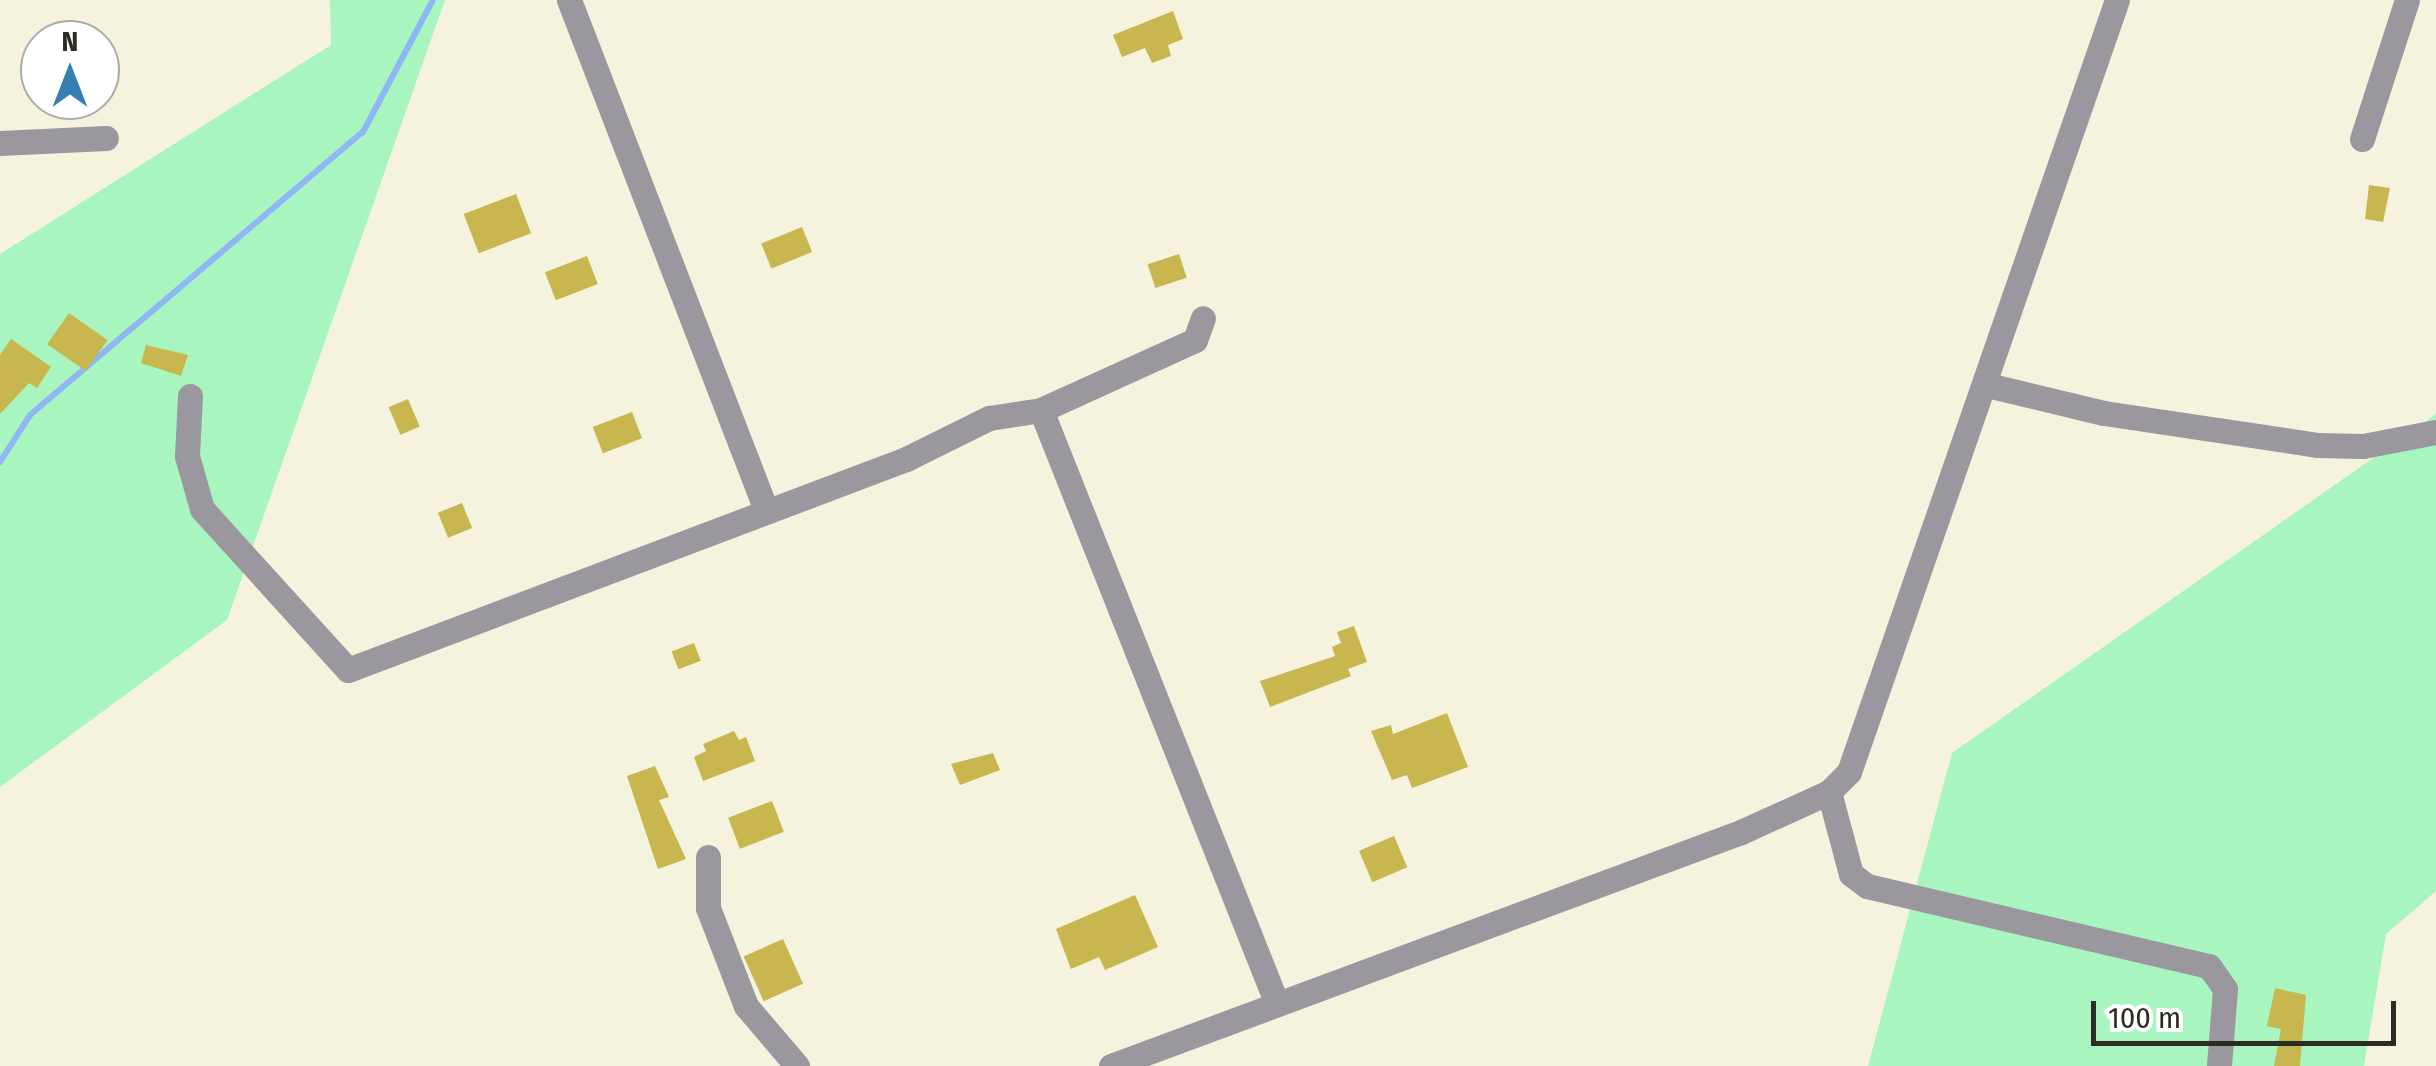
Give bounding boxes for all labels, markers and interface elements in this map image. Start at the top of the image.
north arrow [20,20,120,120]
text: N [62,25,78,58]
scale bar [2096,981,2401,1043]
text: 100 m [2108,1000,2181,1036]

